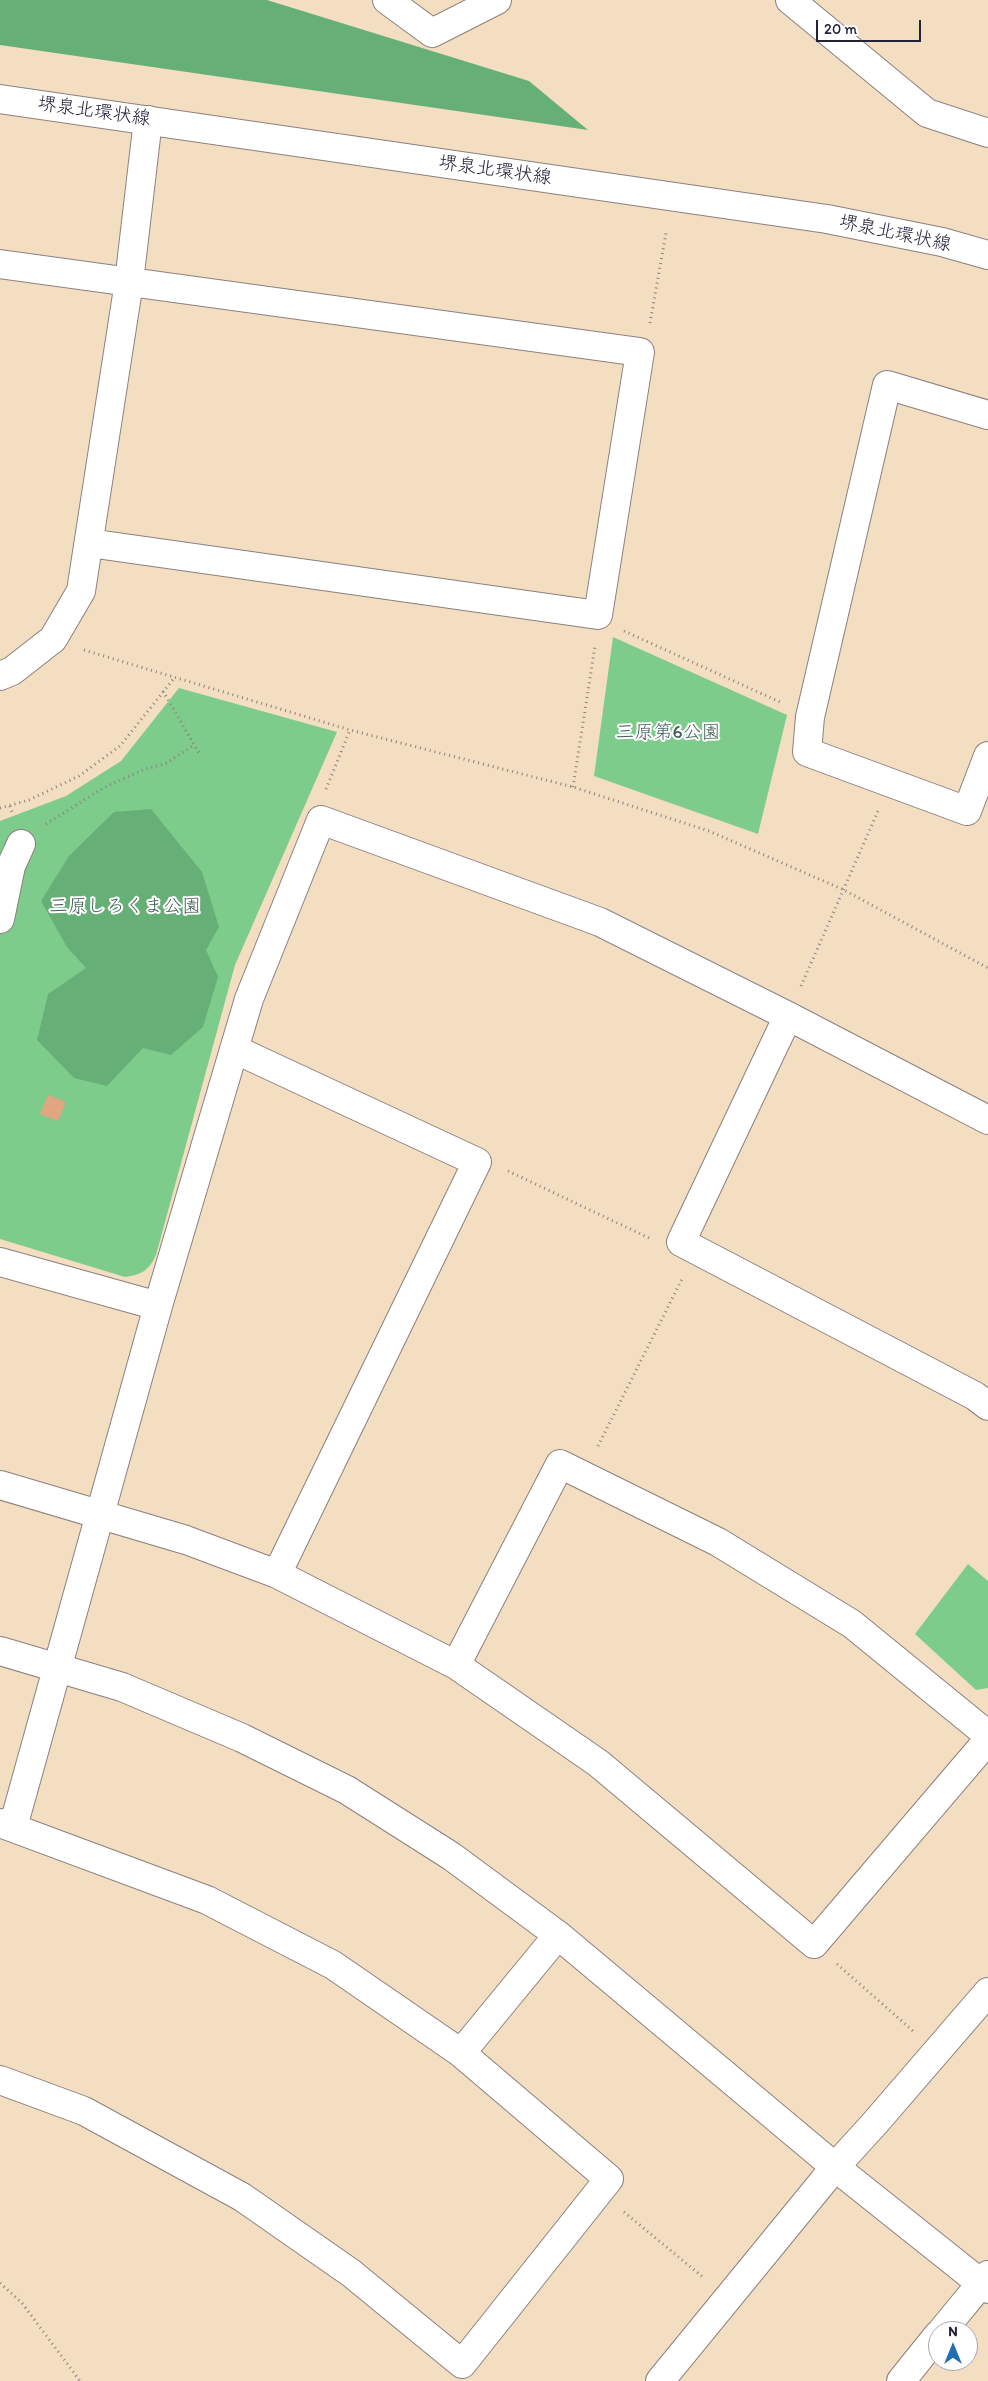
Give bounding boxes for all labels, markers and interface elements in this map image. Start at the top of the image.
scale bar [818,10,923,42]
text: 20 m [824,20,857,38]
street label: 堺泉北環状線 [36,93,152,131]
street label: 堺泉北環状線 [437,152,553,190]
street label: 堺泉北環状線 [837,211,953,257]
park label: 三原第6公園 [615,722,721,744]
park label: 三原しろくま公園 [49,896,201,918]
north arrow [928,2321,978,2371]
text: N [948,2323,958,2340]

